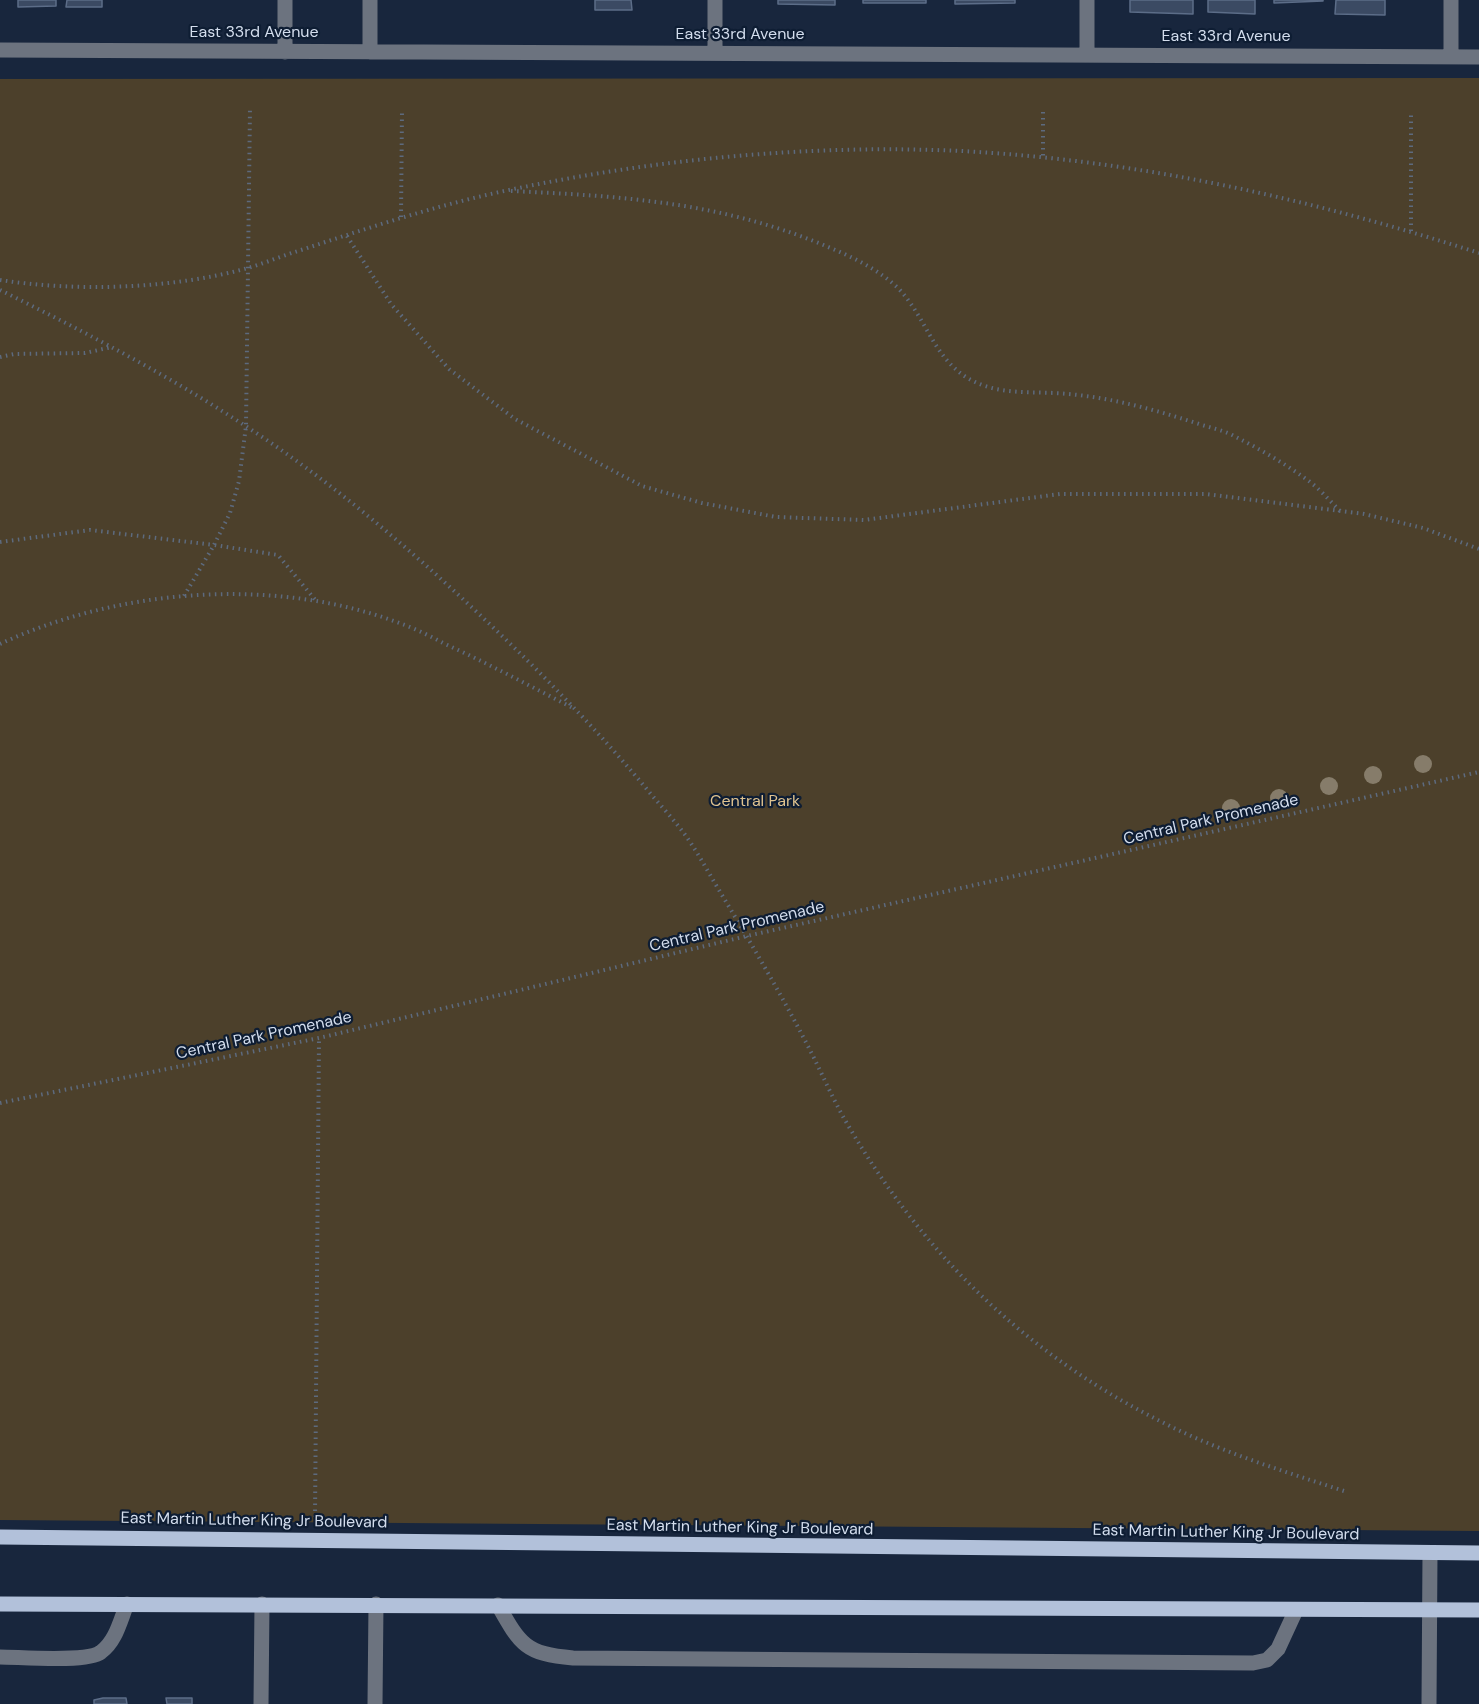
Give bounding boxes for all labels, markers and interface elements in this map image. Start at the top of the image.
street label: East 33rd Avenue [189,23,319,43]
street label: East 33rd Avenue [675,25,805,45]
street label: East 33rd Avenue [1161,27,1291,47]
street label: Central Park Promenade [1122,791,1300,849]
park label: Central Park [710,792,800,812]
street label: Central Park Promenade [648,898,826,956]
street label: Central Park Promenade [174,1008,354,1064]
street label: East Martin Luther King Jr Boulevard [121,1509,387,1533]
street label: East Martin Luther King Jr Boulevard [607,1516,873,1540]
street label: East Martin Luther King Jr Boulevard [1093,1521,1359,1545]

